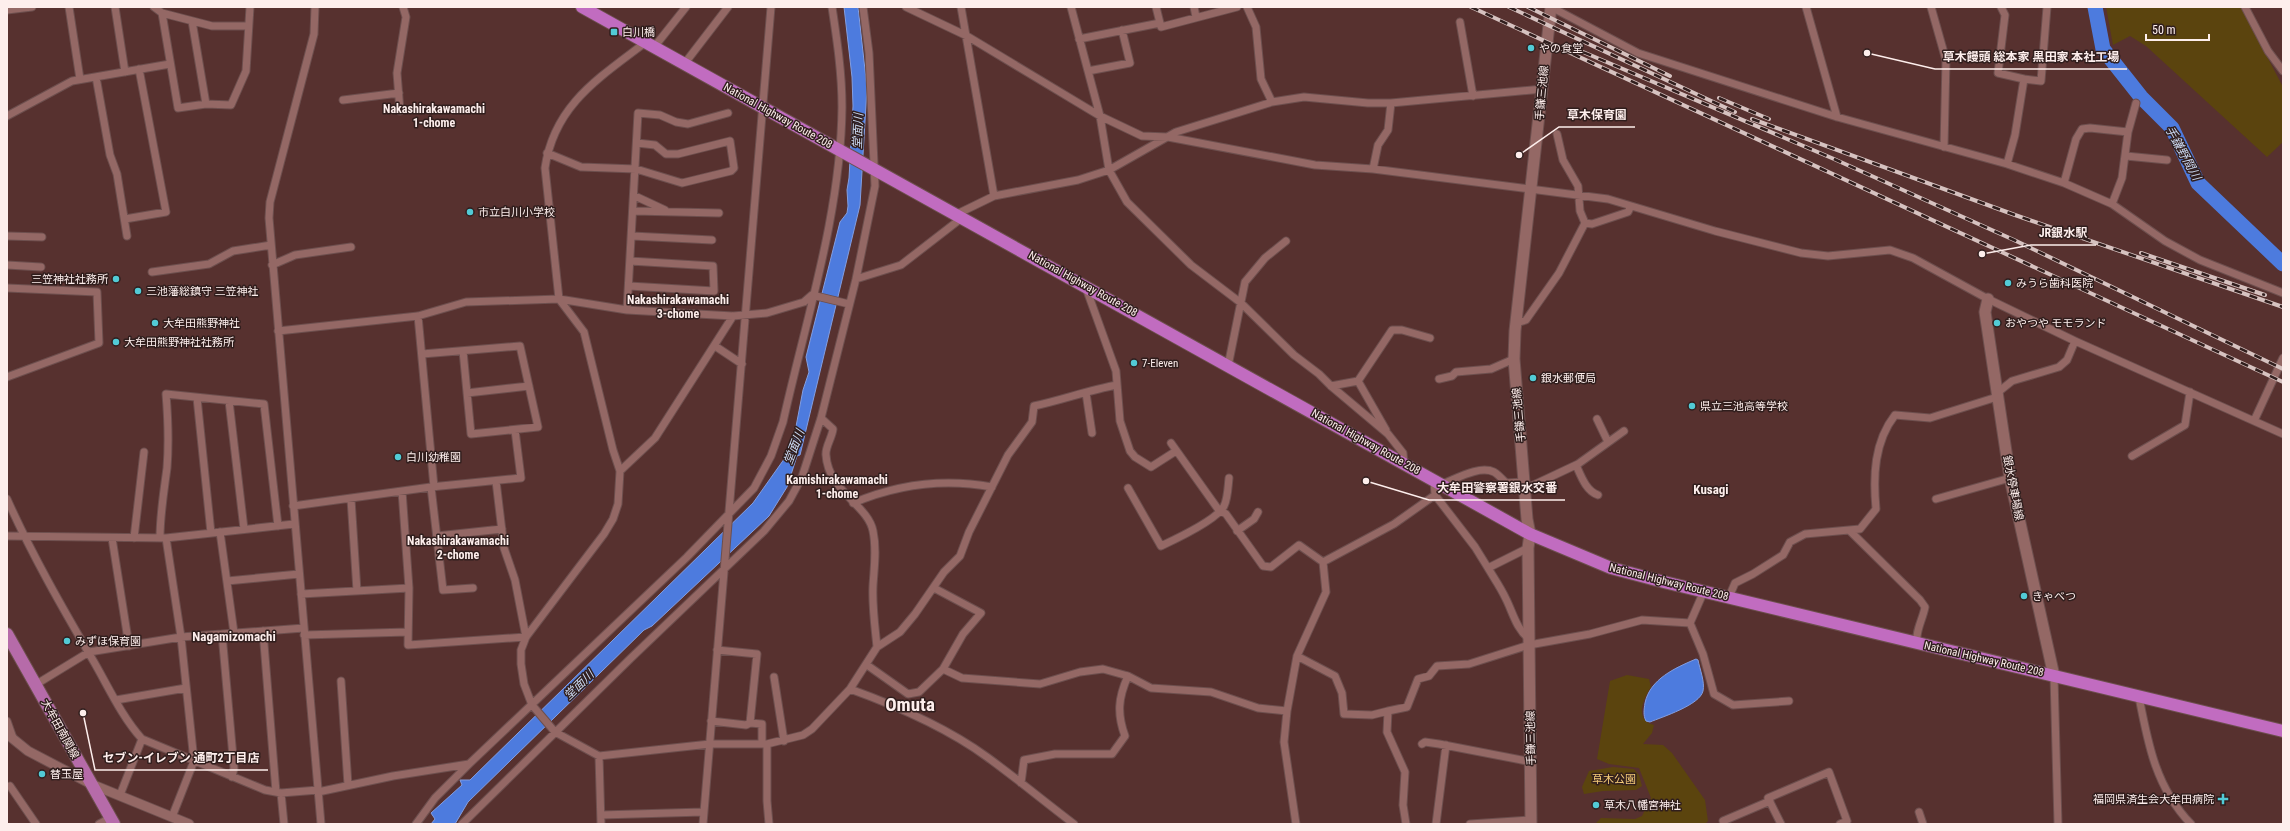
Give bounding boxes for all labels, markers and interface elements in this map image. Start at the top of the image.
scale bar [2146,16,2209,42]
text: 50 m [2152,23,2176,37]
place label: 白川橋 [622,26,655,39]
marker: 白川橋 [609,27,619,37]
place label: やの食堂 [1539,42,1583,55]
marker: やの食堂 [1526,43,1536,53]
callout: 草木饅頭 総本家 黒田家 本社工場 [1935,45,2127,69]
text: 草木饅頭 総本家 黒田家 本社工場 [1943,50,2119,64]
street label: 手鎌三池線 [1533,65,1551,121]
street label: National Highway Route 208 [721,81,835,151]
district label: Nakashirakawamachi 1-chome [383,102,485,130]
callout: 草木保育園 [1559,103,1635,127]
text: 草木保育園 [1567,108,1627,122]
water label: 堂面川 [850,111,866,149]
water label: 手鎌野間川 [2162,123,2205,184]
place label: 市立白川小学校 [478,206,555,219]
marker: 市立白川小学校 [465,207,475,217]
callout: JR銀水駅 [2031,221,2096,245]
text: JR銀水駅 [2039,226,2087,240]
street label: National Highway Route 208 [1026,249,1140,319]
place label: 三笠神社社務所 [31,273,109,286]
marker: 三笠神社社務所 [111,274,121,284]
place label: みうら歯科医院 [2016,277,2093,290]
marker: みうら歯科医院 [2003,278,2013,288]
place label: 三池藩総鎮守 三笠神社 [146,285,259,298]
marker: 三池藩総鎮守 三笠神社 [133,286,143,296]
district label: Nakashirakawamachi 3-chome [627,293,729,321]
place label: 大牟田熊野神社 [163,317,240,330]
place label: おやつや モモランド [2005,317,2107,330]
marker: 大牟田熊野神社 [150,318,160,328]
marker: おやつや モモランド [1992,318,2002,328]
place label: 大牟田熊野神社社務所 [124,336,235,349]
marker: 大牟田熊野神社社務所 [111,337,121,347]
place label: 7-Eleven [1142,357,1178,370]
marker: 7-Eleven [1129,358,1139,368]
place label: 銀水郵便局 [1541,372,1596,385]
marker: 銀水郵便局 [1528,373,1538,383]
street label: 手鎌三池線 [1510,387,1528,443]
place label: 県立三池高等学校 [1700,400,1788,413]
marker: 県立三池高等学校 [1687,401,1697,411]
street label: National Highway Route 208 [1309,407,1423,477]
water label: 堂面川 [781,426,808,466]
place label: 白川幼稚園 [406,451,461,464]
marker: 白川幼稚園 [393,452,403,462]
street label: 銀水停車場線 [2000,454,2026,522]
district label: Kamishirakawamachi 1-chome [786,473,888,501]
callout: 大牟田警察署銀水交番 [1429,476,1565,500]
text: 大牟田警察署銀水交番 [1437,481,1558,495]
district label: Kusagi [1693,482,1729,497]
district label: Nakashirakawamachi 2-chome [407,534,509,562]
street label: National Highway Route 208 [1608,561,1730,603]
place label: きゃべつ [2032,590,2076,603]
marker: きゃべつ [2019,591,2029,601]
district label: Nagamizomachi [192,629,276,644]
place label: みずほ保育園 [75,635,141,648]
marker: みずほ保育園 [62,636,72,646]
street label: National Highway Route 208 [1923,639,2045,679]
water label: 堂面川 [561,666,598,703]
district label: Omuta [885,693,935,716]
street label: 大牟田南関線 [38,697,82,761]
street label: 手鎌三池線 [1524,710,1538,766]
callout: セブン-イレブン 通町2丁目店 [95,746,268,770]
text: セブン-イレブン 通町2丁目店 [102,751,260,765]
place label: 替玉屋 [50,768,83,781]
marker: 替玉屋 [37,769,47,779]
park label: 草木公園 [1592,773,1636,786]
place label: 福岡県済生会大牟田病院 [2093,793,2214,806]
marker: 福岡県済生会大牟田病院 [2217,793,2229,805]
place label: 草木八幡宮神社 [1604,799,1681,812]
marker: 草木八幡宮神社 [1591,800,1601,810]

